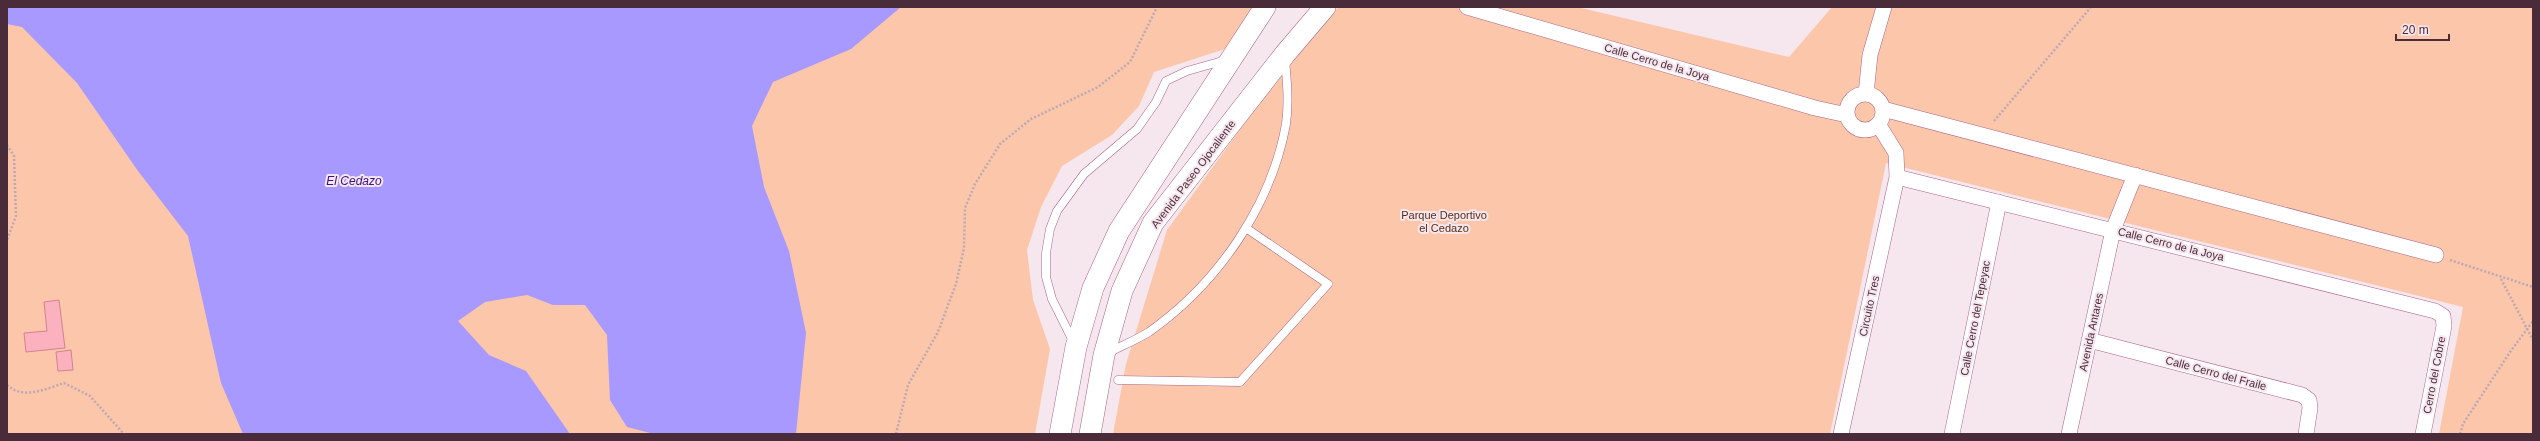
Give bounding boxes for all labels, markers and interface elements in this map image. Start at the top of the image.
scale bar [2396,16,2449,42]
text: 20 m [2402,23,2429,37]
street label: Calle Cerro de la Joya [1603,41,1712,83]
street label: Avenida Paseo Ojocaliente [1149,118,1237,230]
water label: El Cedazo [326,174,382,188]
park label: Parque Deportivo el Cedazo [1401,209,1487,234]
street label: Calle Cerro de la Joya [2117,225,2226,263]
street label: Calle Cerro del Tepeyac [1958,259,1992,377]
street label: Circuito Tres [1857,274,1881,337]
street label: Avenida Antares [2077,291,2105,372]
street label: Cerro del Cobre [2421,335,2447,415]
street label: Calle Cerro del Fraile [2164,354,2268,392]

